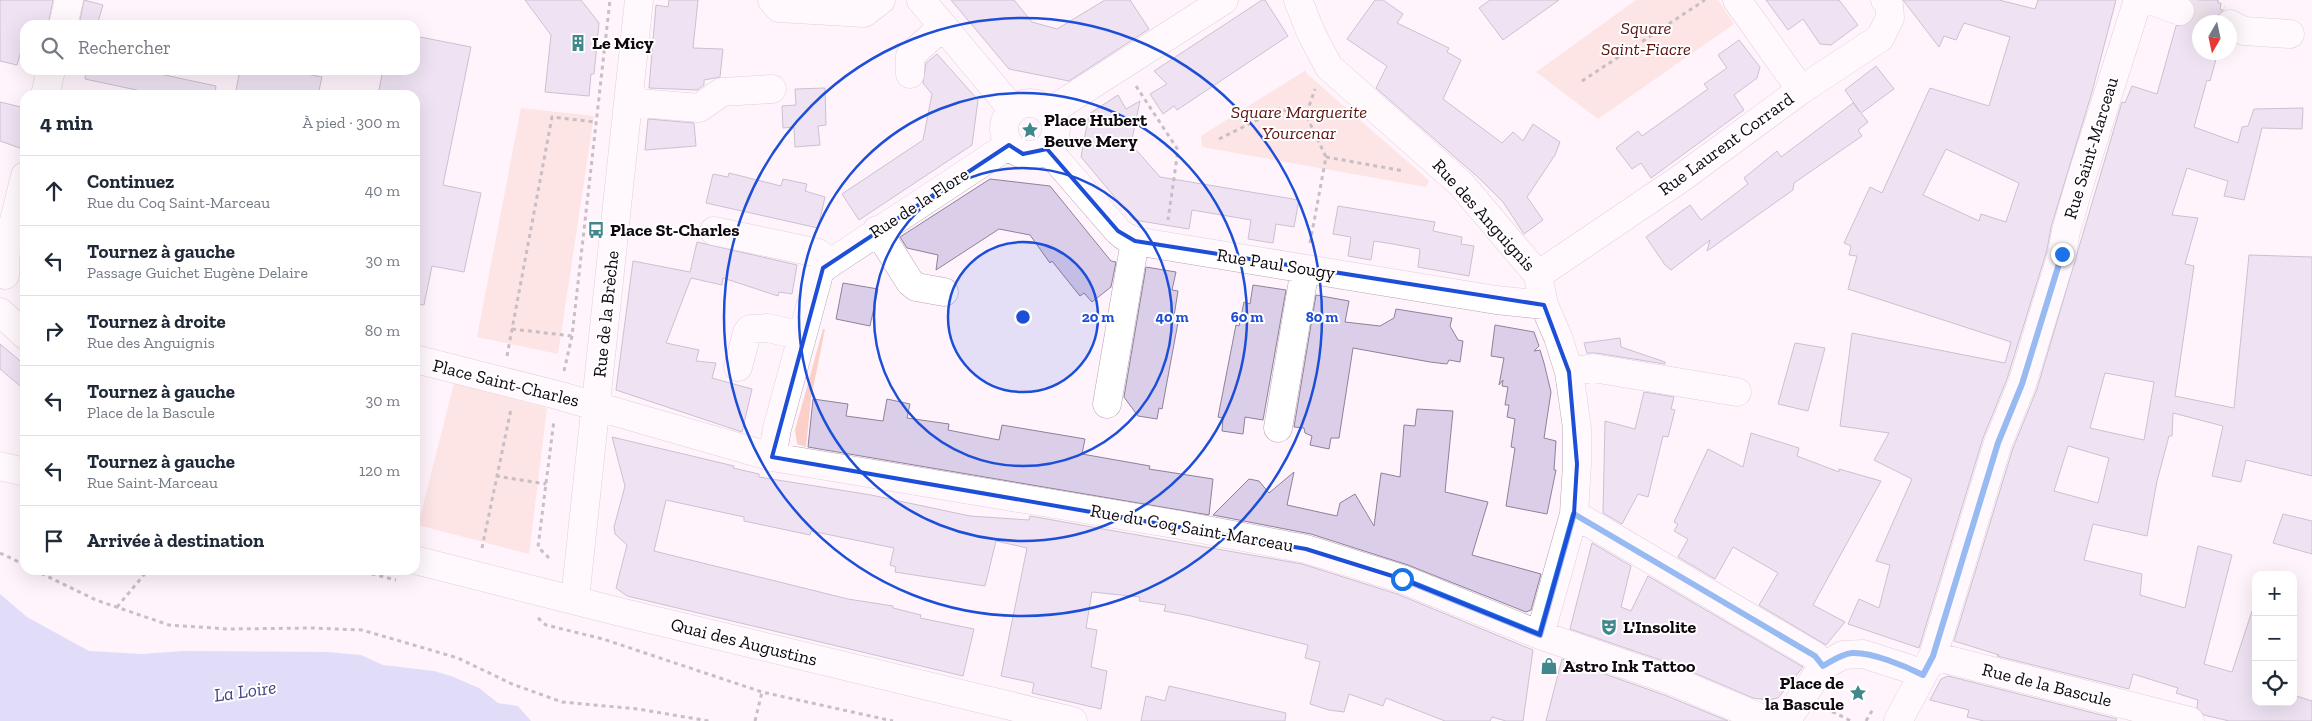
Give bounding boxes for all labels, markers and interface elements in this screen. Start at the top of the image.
north arrow [2192,15,2237,60]
park label: Square Saint-Fiacre [1601,17,1691,60]
search box [20,20,420,75]
place label: Le Micy [592,32,654,54]
building icon: Le Micy [568,33,588,53]
icon: search [38,34,66,62]
text: Rechercher [78,36,171,59]
street label: Rue Saint-Marceau [2059,74,2123,222]
street label: Rue Laurent Corrard [1654,88,1798,200]
park label: Square Marguerite Yourcenar [1231,101,1367,144]
place label: Place Hubert Beuve Mery [1044,109,1148,152]
text: 4 min [40,110,93,135]
text: À pied · 300 m [302,113,400,132]
place icon: Place Hubert Beuve Mery [1020,120,1040,140]
street label: Rue des Anguignis [1428,154,1540,276]
street label: Rue de la Flore [865,163,973,243]
text: Continuez [87,170,174,193]
icon: ahead [40,177,68,205]
text: 40 m [365,181,400,200]
text: Rue du Coq Saint-Marceau [87,193,270,212]
place label: Place St-Charles [610,219,740,241]
bus stop icon: Place St-Charles [586,220,606,240]
text: Tournez à gauche [87,240,235,263]
route end [2051,243,2074,266]
street label: Rue Paul Sougy [1215,244,1338,284]
icon: left [40,247,68,275]
street label: Rue de la Brèche [588,249,624,379]
text: 30 m [366,251,400,270]
text: Passage Guichet Eugène Delaire [87,263,308,282]
centre of rings [1014,308,1032,326]
text: 20 m [1082,308,1114,326]
text: 40 m [1155,308,1189,326]
text: 60 m [1231,308,1263,326]
text: 80 m [1306,308,1338,326]
text: Tournez à droite [87,310,226,333]
icon: right [40,317,68,345]
text: 80 m [365,321,400,340]
text: Rue des Anguignis [87,333,215,352]
street label: Place Saint-Charles [430,354,582,412]
text: Tournez à gauche [87,380,235,403]
icon: left [40,387,68,415]
text: 30 m [366,391,400,410]
text: Place de la Bascule [87,403,215,422]
text: Tournez à gauche [87,450,235,473]
icon: left [40,457,68,485]
text: 120 m [359,461,400,480]
text: Rue Saint-Marceau [87,473,218,492]
street label: Rue du Coq Saint-Marceau [1089,499,1295,557]
icon: arrive [40,527,68,555]
text: Arrivée à destination [87,529,264,552]
route start [1391,568,1414,591]
map controls [2252,571,2297,706]
button: + [2252,571,2297,616]
street label: Quai des Augustins [668,613,820,671]
place label: L'Insolite [1623,616,1697,638]
button: − [2252,616,2297,661]
theatre icon: L'Insolite [1599,617,1619,637]
place label: Astro Ink Tattoo [1563,655,1696,677]
shop icon: Astro Ink Tattoo [1539,656,1559,676]
street label: Rue de la Bascule [1980,658,2114,712]
button: locate [2252,661,2297,706]
place label: Place de la Bascule [1765,672,1844,715]
water label: La Loire [212,675,278,707]
place icon: Place de la Bascule [1848,683,1868,703]

